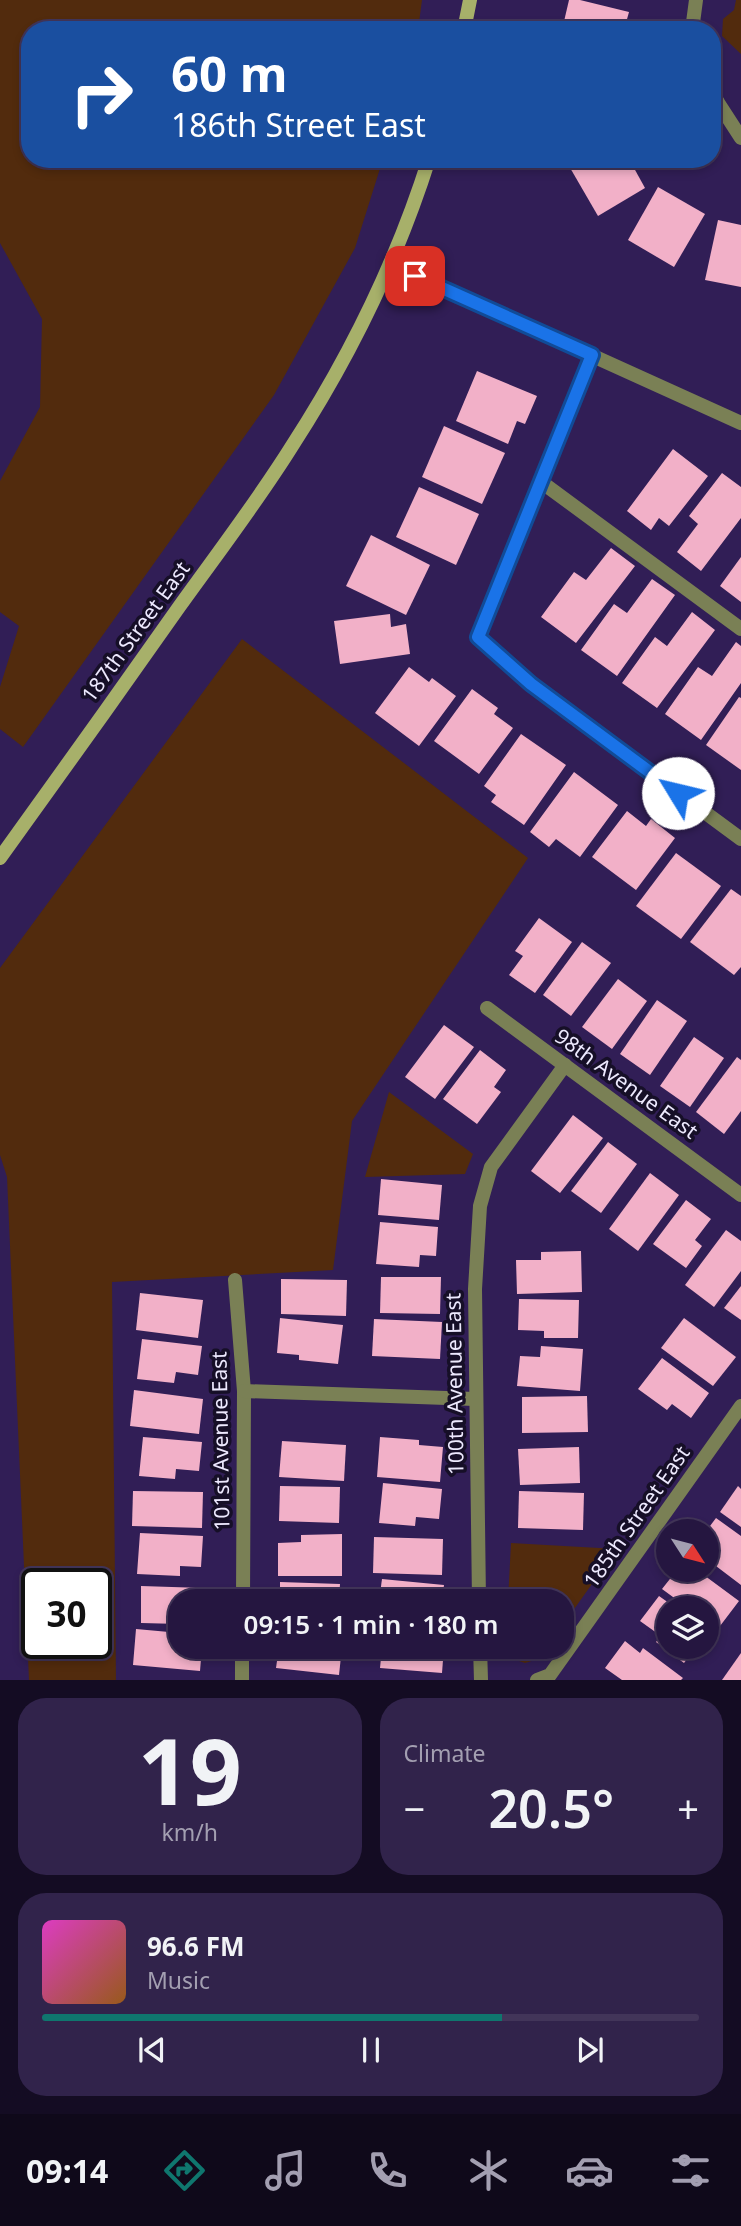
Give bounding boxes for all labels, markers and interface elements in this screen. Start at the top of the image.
text: 60 m [171,40,288,106]
icon: right [56,49,147,140]
text: 186th Street East [171,103,426,146]
pin [385,246,445,306]
icon: arrive [396,257,434,295]
street label: 187th Street East [75,555,196,707]
position arrow [641,756,715,830]
street label: 98th Avenue East [549,1022,704,1145]
street label: 100th Avenue East [438,1292,470,1475]
street label: 101st Avenue East [204,1351,236,1531]
street label: 185th Street East [577,1440,696,1593]
north arrow [656,1519,719,1582]
map controls [656,1519,719,1659]
speed limit sign: 30 [21,1568,112,1659]
button: layers [656,1596,719,1659]
text: 09:15 · 1 min · 180 m [244,1606,498,1642]
text: 19 [138,1708,242,1832]
text: Climate [404,1737,486,1769]
text: 20.5° [488,1772,614,1843]
text: − [404,1782,425,1834]
text: + [677,1782,699,1834]
text: km/h [161,1816,218,1848]
text: 96.6 FM [147,1928,244,1964]
text: Music [147,1964,210,1996]
icon: previous [133,2031,171,2069]
icon: pause [352,2031,390,2069]
icon: next [571,2031,609,2069]
icon: directions [160,2146,209,2195]
icon: music [261,2146,310,2195]
icon: phone [363,2146,412,2195]
icon: climate [464,2146,513,2195]
icon: car [565,2146,614,2195]
icon: filters [666,2146,715,2195]
text: 09:14 [26,2149,108,2192]

